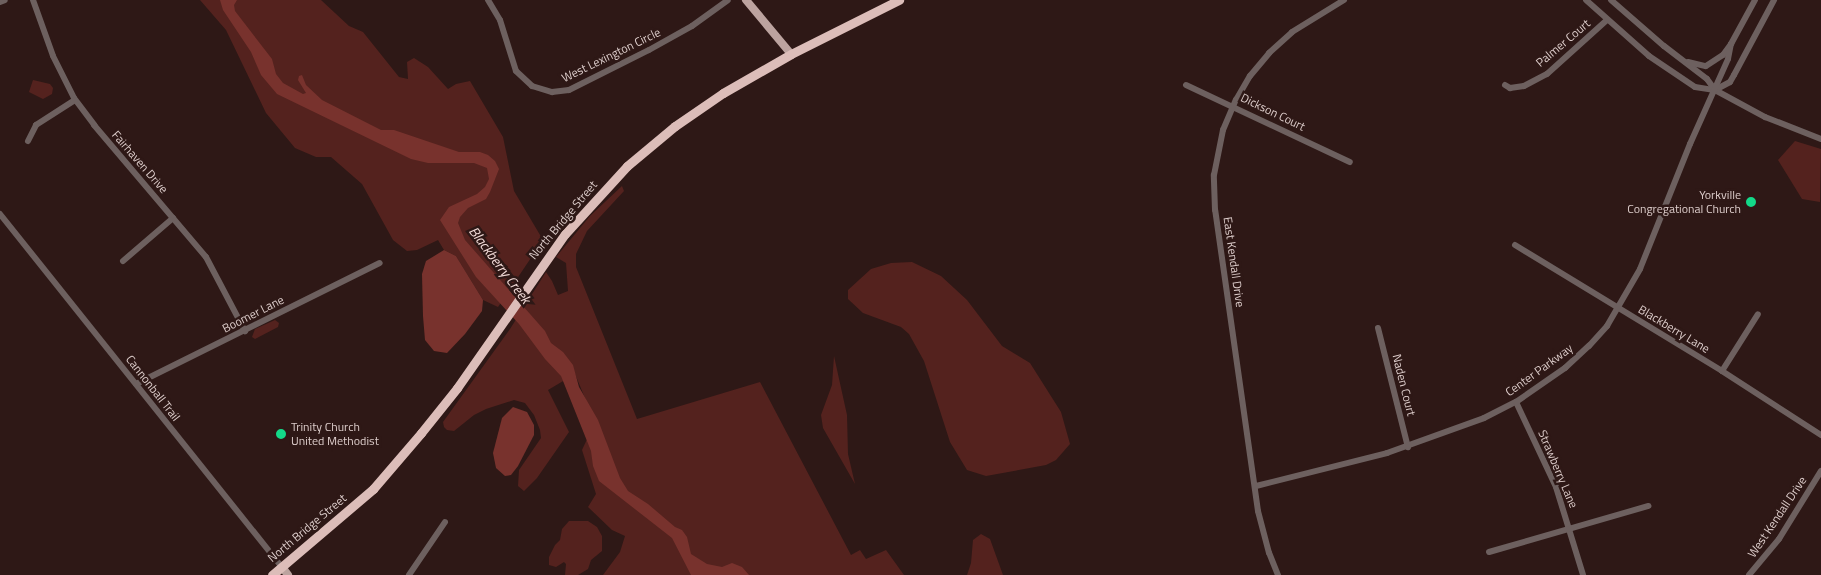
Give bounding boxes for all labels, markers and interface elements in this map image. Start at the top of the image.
street label: Palmer Court [1533,16,1593,70]
street label: West Lexington Circle [559,25,663,85]
street label: Dickson Court [1238,90,1308,134]
street label: Fairhaven Drive [109,128,171,196]
street label: North Bridge Street [526,178,600,262]
place label: Yorkville Congregational Church [1627,188,1741,216]
marker: Yorkville Congregational Church [1745,196,1757,208]
street label: East Kendall Drive [1221,216,1247,308]
water label: Blackberry Creek [466,223,534,307]
street label: Boomer Lane [220,292,286,336]
street label: Blackberry Lane [1636,302,1712,356]
street label: Center Parkway [1503,341,1575,399]
street label: Cannonball Trail [123,352,183,424]
street label: Naden Court [1389,353,1419,417]
place label: Trinity Church United Methodist [291,420,379,448]
marker: Trinity Church United Methodist [275,428,287,440]
street label: Strawberry Lane [1535,428,1581,510]
street label: West Kendall Drive [1745,474,1809,560]
street label: North Bridge Street [265,491,349,565]

